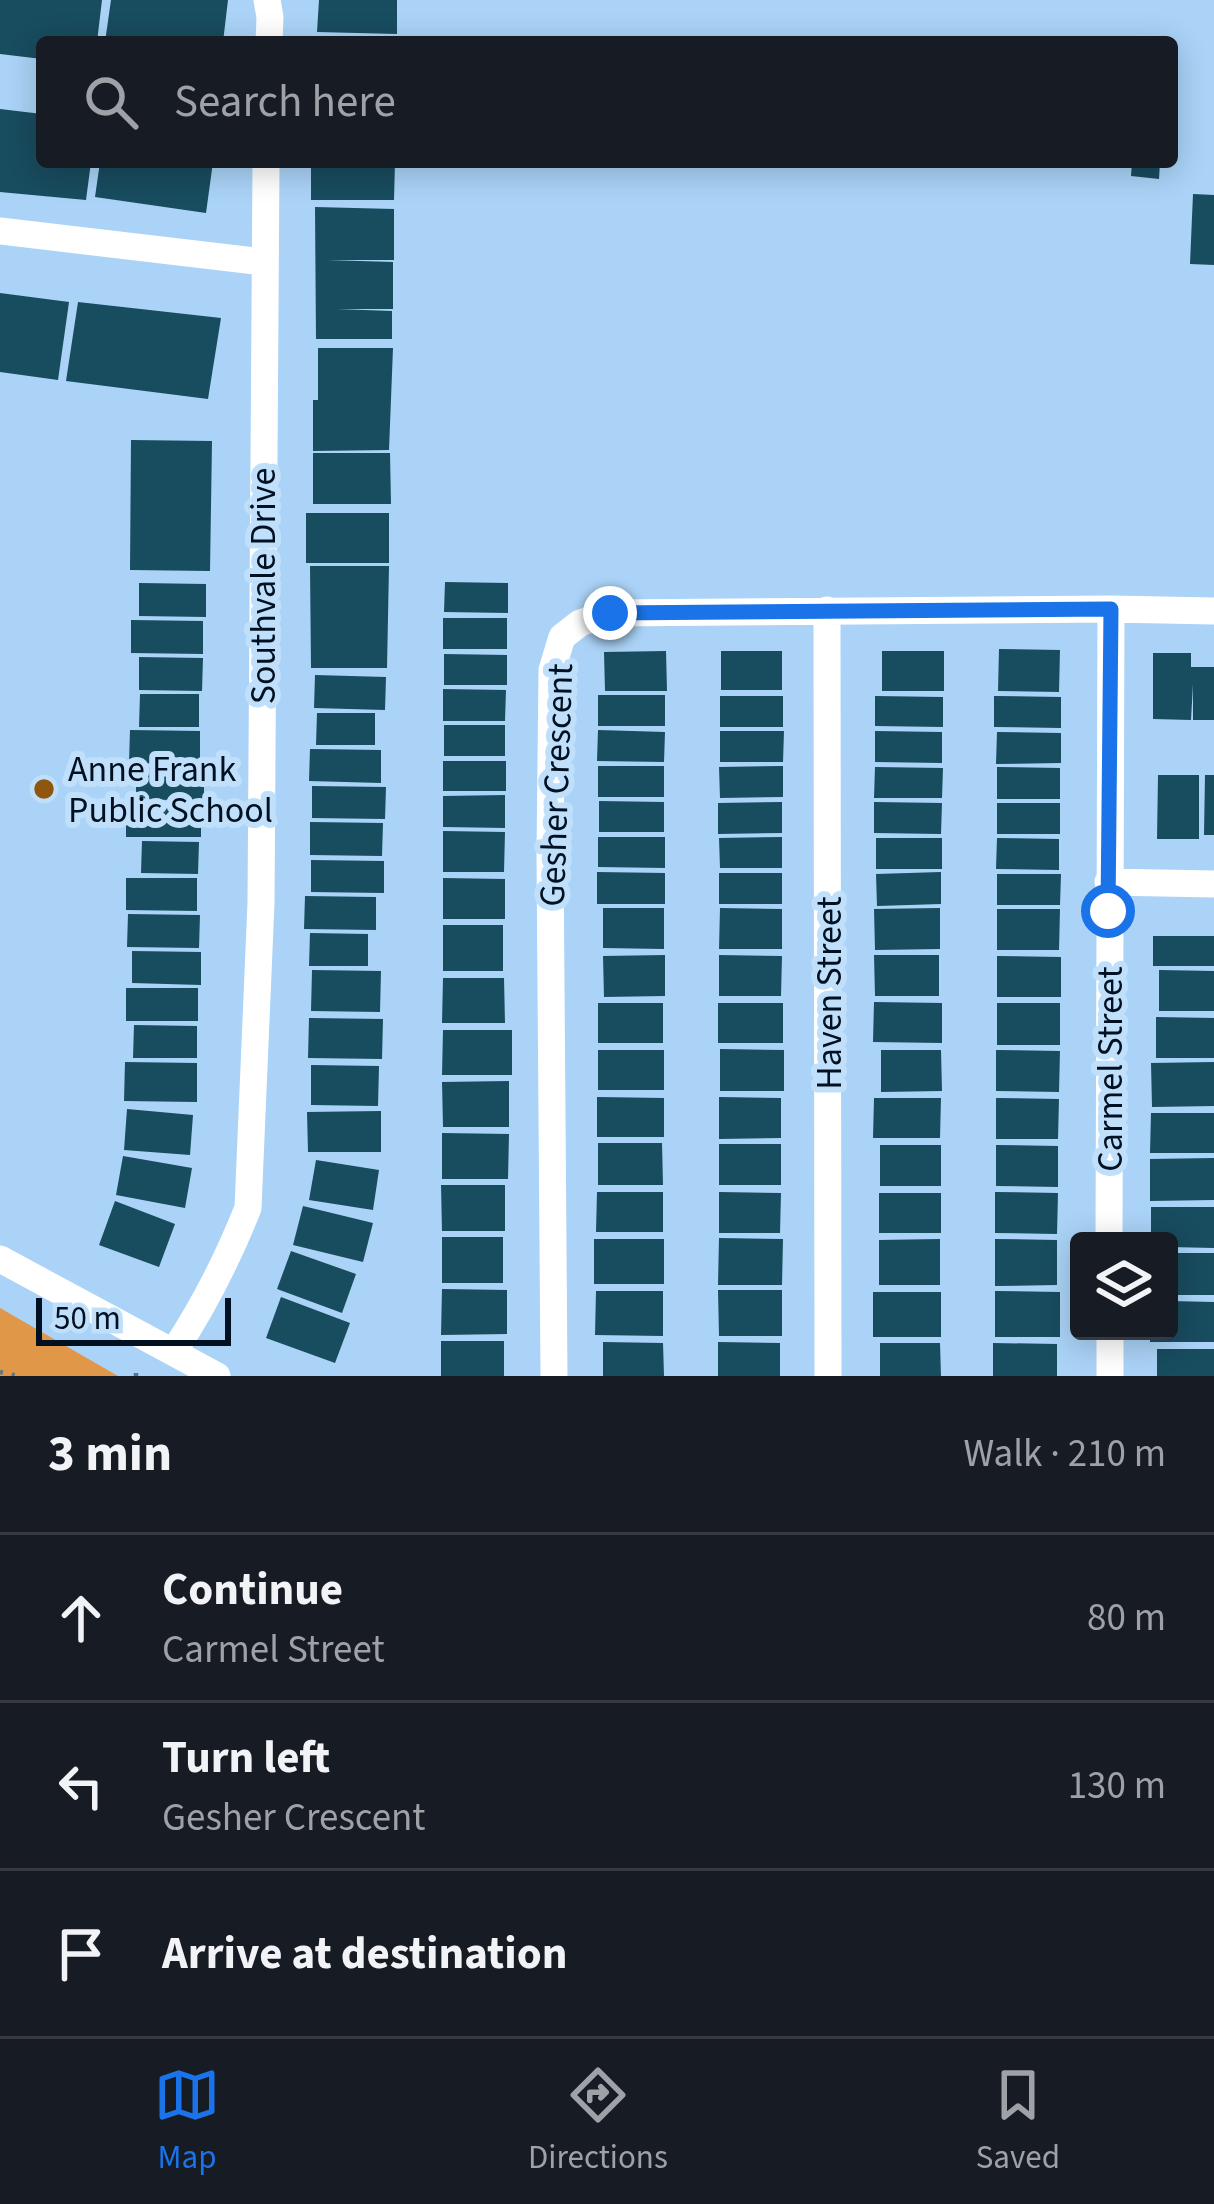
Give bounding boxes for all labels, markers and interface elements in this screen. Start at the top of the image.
search box [36,36,1178,168]
icon: search [78,69,144,135]
text: Search here [174,70,396,134]
street label: Southvale Drive [238,468,289,704]
route end [583,586,637,640]
street label: Gesher Crescent [527,663,586,908]
place label: Anne Frank Public School [68,744,273,836]
marker: Anne Frank Public School [31,776,57,802]
route start [1081,884,1135,938]
street label: Haven Street [804,896,855,1090]
street label: Carmel Street [1085,966,1136,1172]
map controls [1070,1232,1178,1340]
button: layers [1070,1232,1178,1340]
scale bar [36,1292,231,1345]
text: 50 m [54,1295,121,1342]
text: 3 min [48,1418,172,1490]
text: Walk · 210 m [963,1426,1166,1482]
text: Continue [162,1558,343,1622]
icon: ahead [48,1585,114,1651]
text: 80 m [1087,1590,1166,1646]
text: Carmel Street [162,1622,385,1678]
text: Turn left [162,1726,330,1790]
icon: left [48,1753,114,1819]
text: 130 m [1068,1758,1166,1814]
text: Gesher Crescent [162,1790,426,1846]
icon: arrive [48,1921,114,1987]
text: Arrive at destination [162,1922,567,1986]
tab: Map [154,2062,220,2181]
tab: Directions [528,2062,668,2181]
tab: Saved [976,2062,1060,2181]

